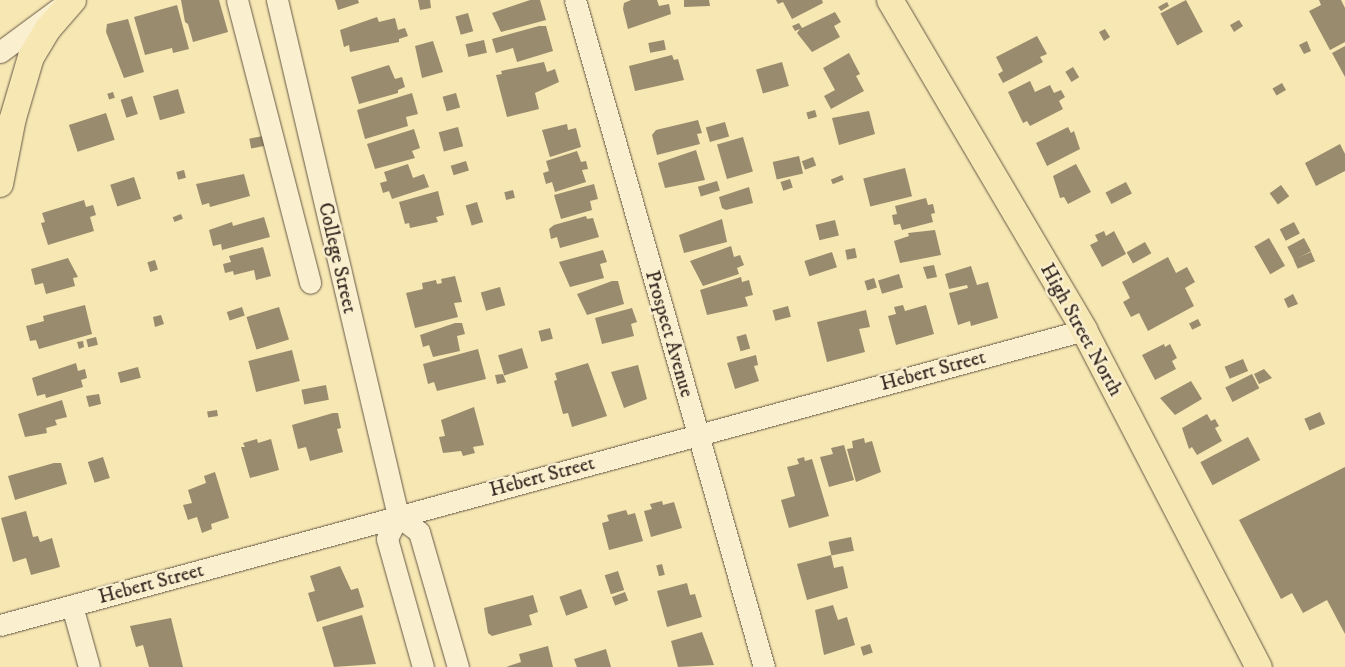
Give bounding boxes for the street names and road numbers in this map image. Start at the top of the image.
street label: College Street [313,200,361,316]
street label: High Street North [1035,259,1127,401]
street label: Prospect Avenue [639,268,699,400]
street label: Hebert Street [878,345,988,397]
street label: Hebert Street [487,451,597,503]
street label: Hebert Street [96,558,206,610]

